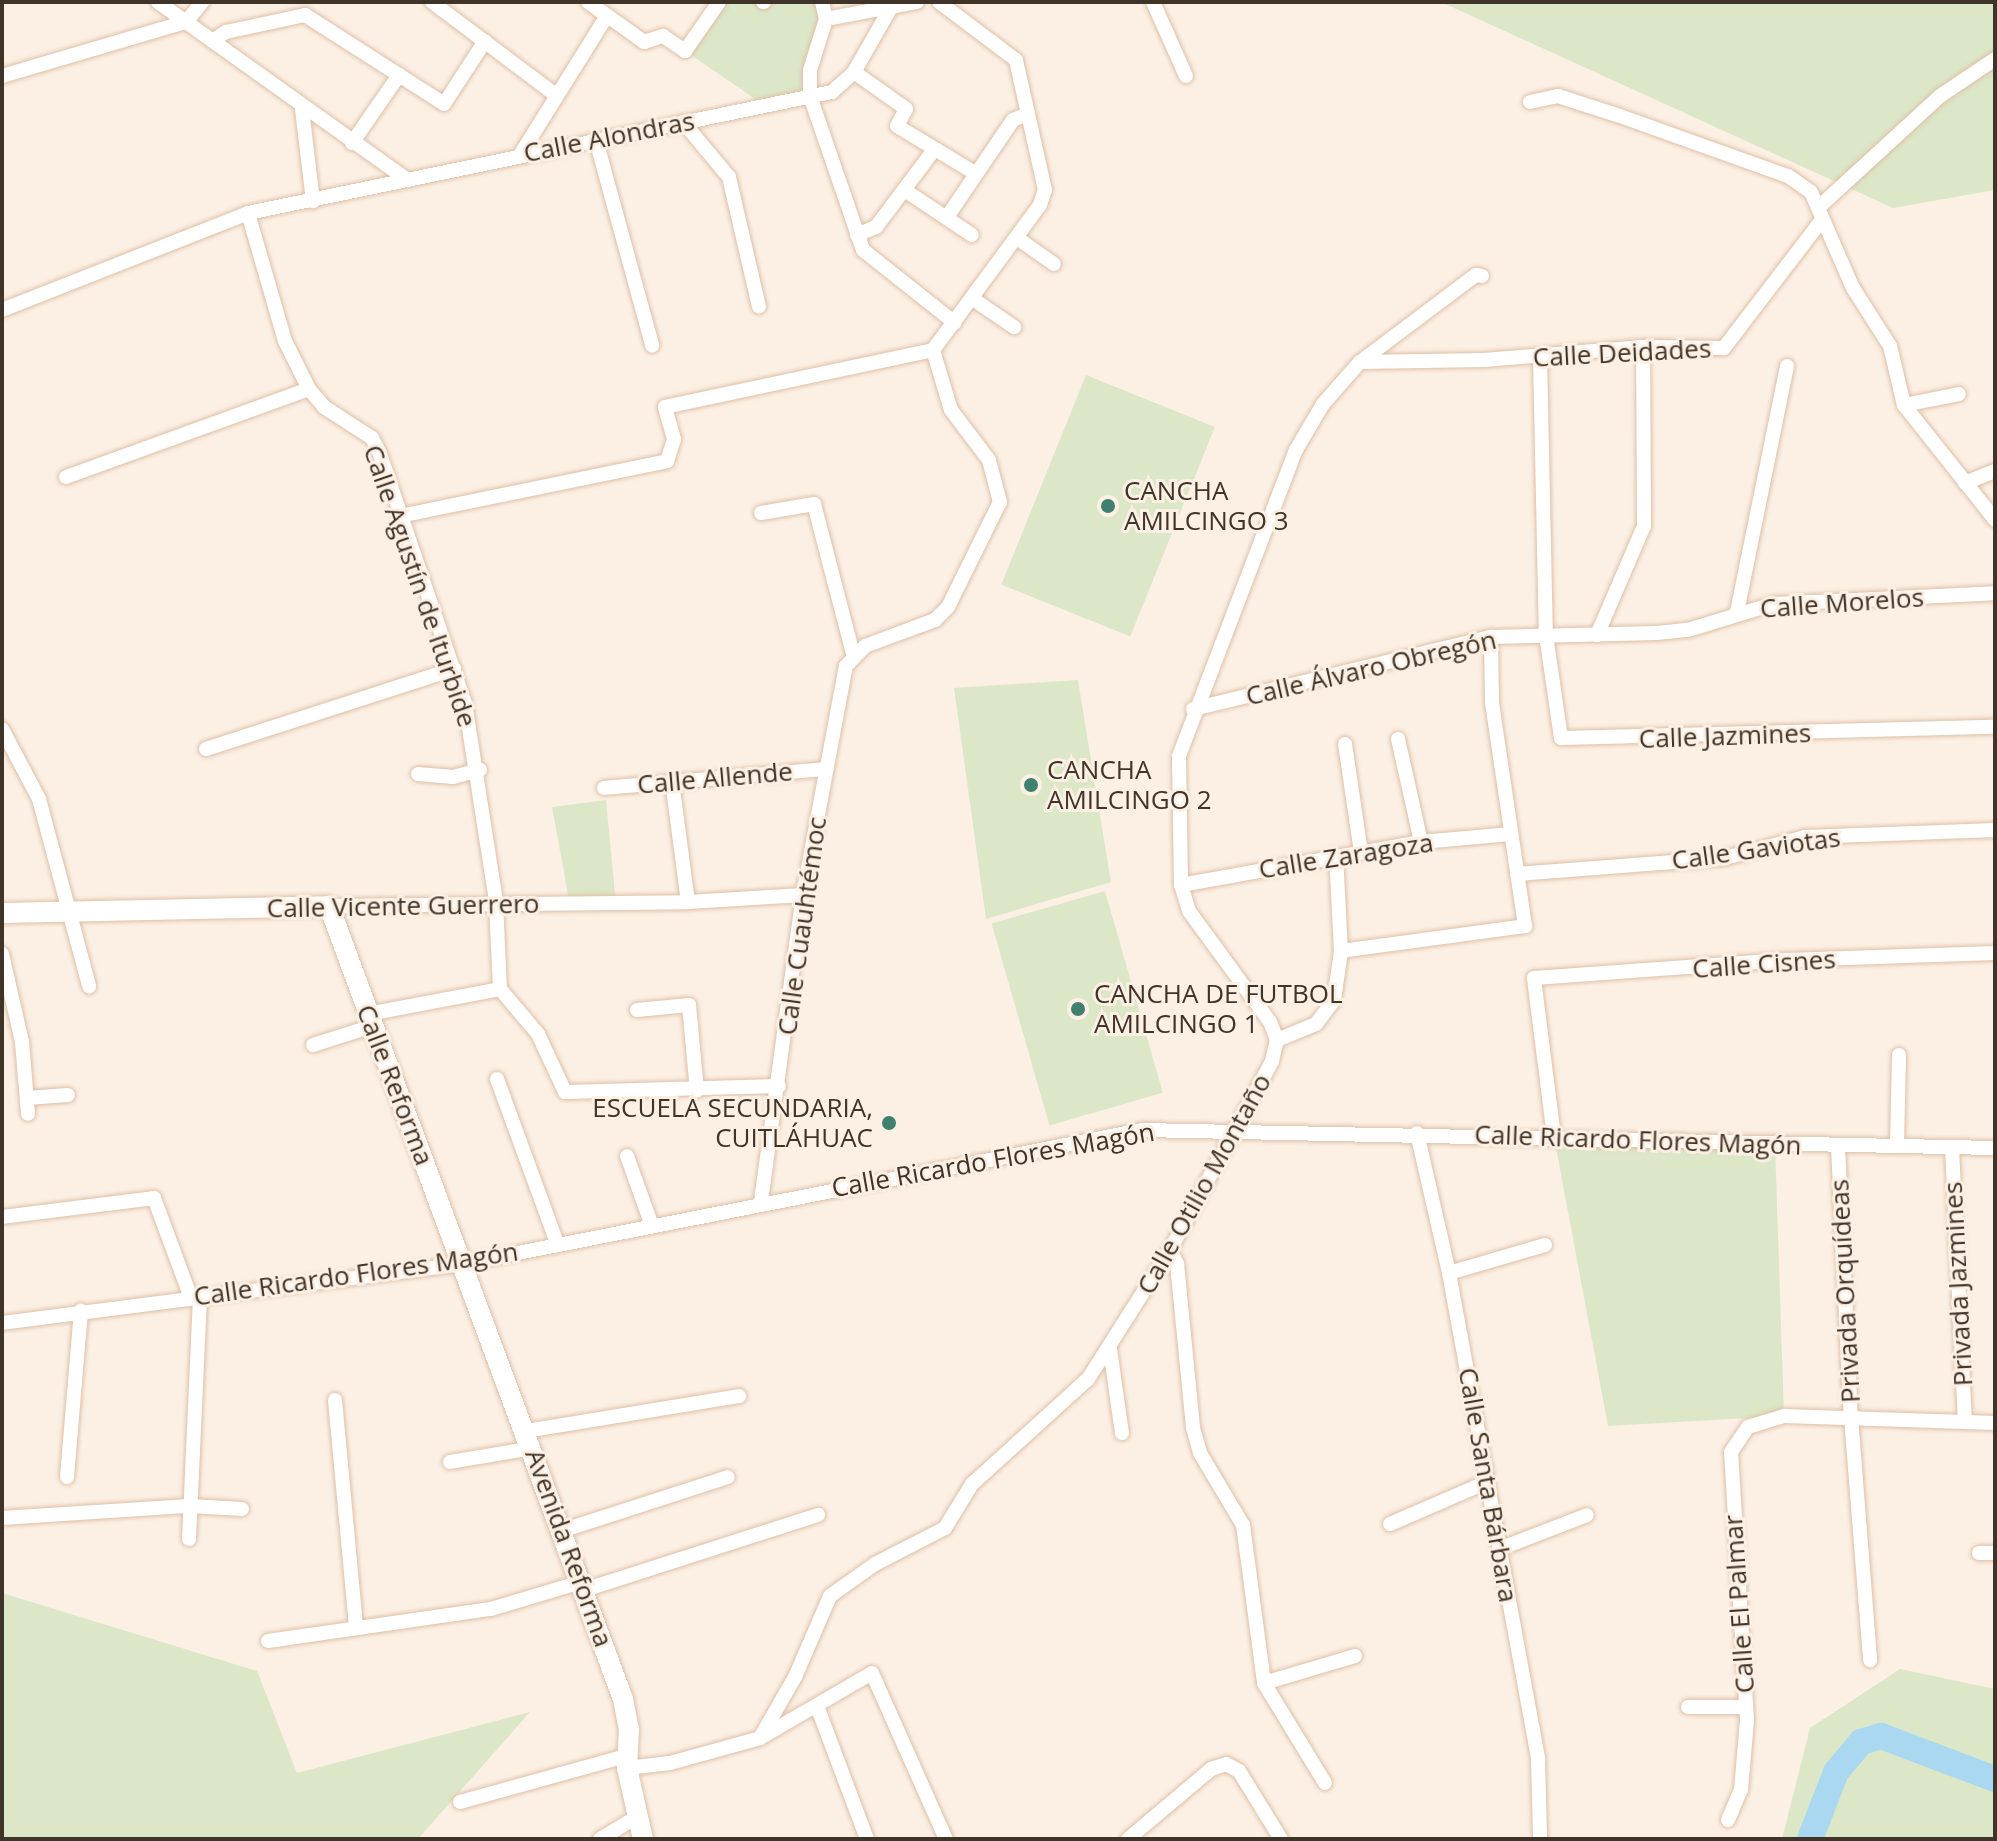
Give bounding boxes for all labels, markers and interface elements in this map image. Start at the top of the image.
street label: Calle Alondras [521,105,697,169]
street label: Calle Deidades [1532,333,1712,373]
street label: Calle Agustín de Iturbide [357,441,483,731]
place label: CANCHA AMILCINGO 3 [1124,475,1289,536]
marker: CANCHA AMILCINGO 3 [1099,497,1117,515]
street label: Calle Morelos [1759,582,1925,624]
street label: Calle Álvaro Obregón [1243,624,1499,712]
street label: Calle Jazmines [1638,717,1812,755]
place label: CANCHA AMILCINGO 2 [1047,754,1212,816]
street label: Calle Allende [636,756,794,800]
marker: CANCHA AMILCINGO 2 [1022,776,1040,794]
street label: Calle Cuauhtémoc [771,815,833,1037]
street label: Calle Gaviotas [1670,822,1842,876]
street label: Calle Zaragoza [1257,827,1435,885]
street label: Calle Vicente Guerrero [266,888,540,924]
street label: Calle Cisnes [1691,943,1837,985]
place label: CANCHA DE FUTBOL AMILCINGO 1 [1094,978,1342,1040]
street label: Calle Reforma [350,1000,440,1170]
marker: CANCHA DE FUTBOL AMILCINGO 1 [1069,1000,1087,1018]
street label: Calle Otilio Montaño [1130,1068,1278,1300]
place label: ESCUELA SECUNDARIA, CUITLÁHUAC [592,1092,873,1154]
marker: ESCUELA SECUNDARIA, CUITLÁHUAC [880,1114,898,1132]
street label: Calle Ricardo Flores Magón [829,1116,1157,1204]
street label: Calle Ricardo Flores Magón [1474,1119,1802,1161]
street label: Privada Orquídeas [1824,1178,1866,1404]
street label: Privada Jazmines [1937,1181,1979,1387]
street label: Calle Ricardo Flores Magón [192,1236,520,1312]
street label: Calle Santa Bárbara [1452,1365,1524,1605]
street label: Avenida Reforma [519,1445,619,1651]
street label: Calle El Palmar [1717,1514,1761,1694]

